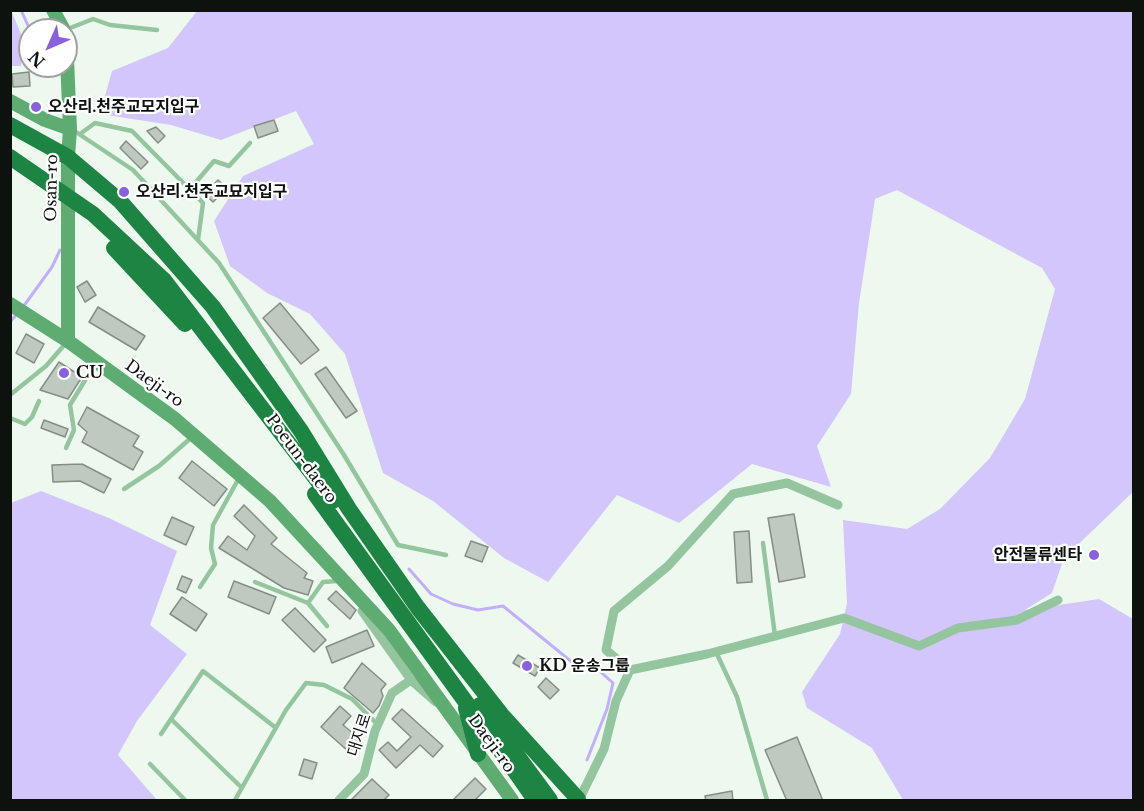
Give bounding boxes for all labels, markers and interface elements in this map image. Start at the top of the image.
north arrow [18,18,78,78]
text: N [24,47,49,72]
place label: 오산리.천주교모지입구 [48,97,199,117]
marker: 오산리.천주교모지입구 [29,100,43,114]
street label: Osan-ro [42,154,62,222]
place label: 오산리.천주교묘지입구 [136,182,287,202]
marker: 오산리.천주교묘지입구 [117,185,131,199]
street label: Daeji-ro [121,356,187,412]
place label: CU [76,363,103,383]
marker: CU [57,366,71,380]
street label: Poeun-daero [261,411,341,507]
place label: 안전물류센타 [994,545,1082,565]
marker: 안전물류센타 [1087,548,1101,562]
place label: KD 운송그룹 [539,656,630,676]
marker: KD 운송그룹 [520,659,534,673]
street label: 대지로 [344,711,376,759]
street label: Daeji-ro [463,711,519,777]

